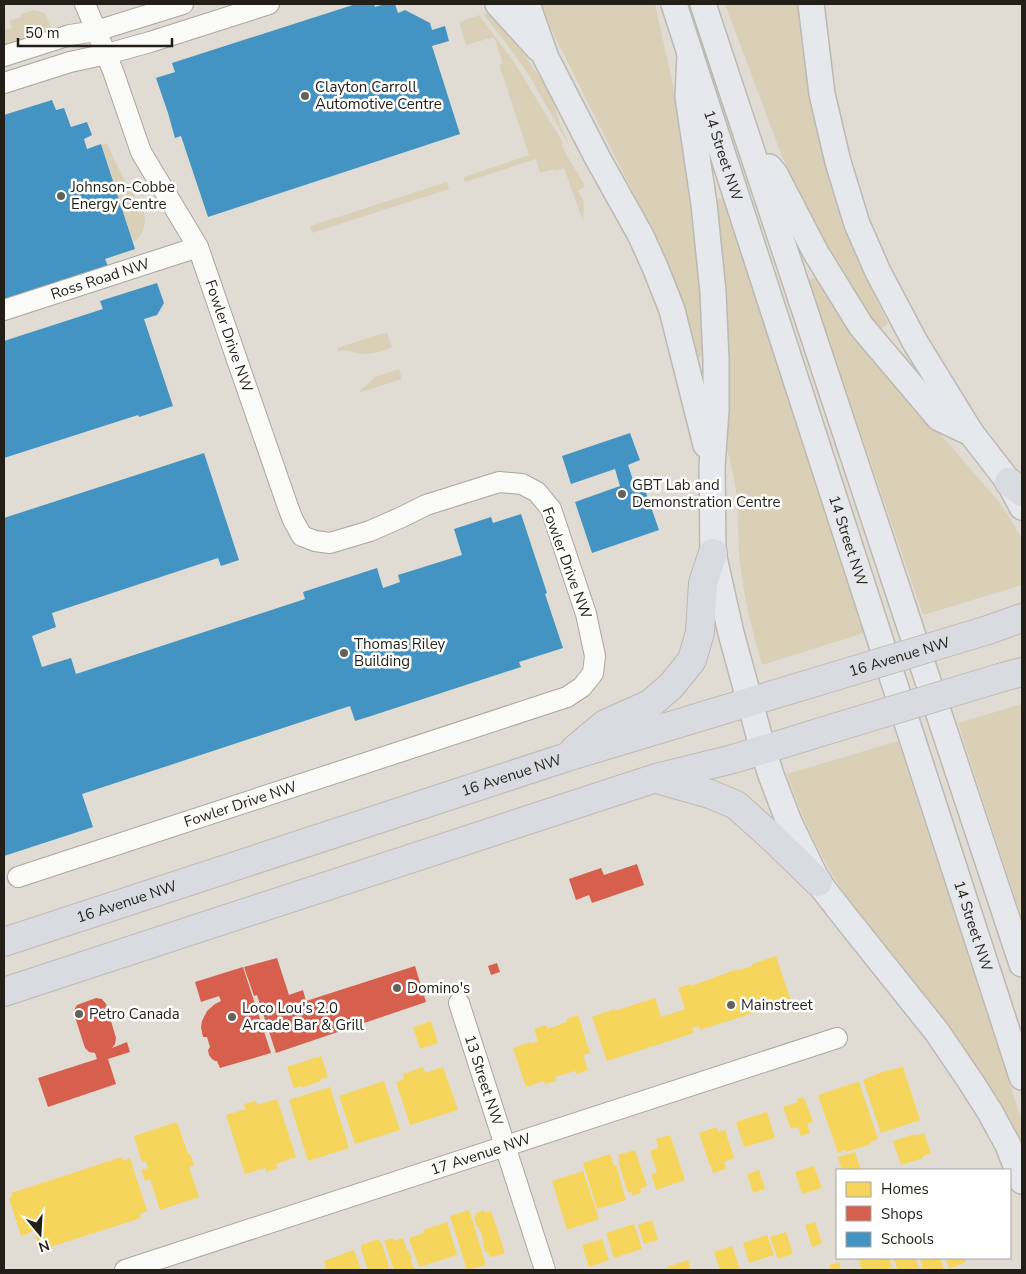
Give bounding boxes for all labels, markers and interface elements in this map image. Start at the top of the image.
scale bar [18,15,171,47]
text: 50 m [25,23,60,43]
place label: Clayton Carroll Automotive Centre [315,77,442,114]
marker: Clayton Carroll Automotive Centre [299,90,311,102]
street label: 14 Street NW [699,107,747,204]
place label: Johnson-Cobbe Energy Centre [70,177,175,214]
marker: Johnson-Cobbe Energy Centre [55,190,67,202]
street label: Ross Road NW [48,253,153,304]
street label: Fowler Drive NW [200,277,258,395]
place label: GBT Lab and Demonstration Centre [632,475,780,512]
marker: GBT Lab and Demonstration Centre [616,488,628,500]
street label: 14 Street NW [824,493,872,589]
street label: Fowler Drive NW [538,504,597,622]
street label: 16 Avenue NW [847,632,953,681]
place label: Thomas Riley Building [354,634,446,671]
marker: Thomas Riley Building [338,647,350,659]
street label: 16 Avenue NW [459,749,565,801]
street label: Fowler Drive NW [181,776,300,832]
street label: 16 Avenue NW [74,876,180,928]
street label: 14 Street NW [949,878,997,974]
place label: Domino's [407,978,470,998]
marker: Domino's [391,982,403,994]
place label: Mainstreet [741,995,813,1015]
place label: Loco Lou's 2.0 Arcade Bar & Grill [242,998,364,1035]
marker: Mainstreet [725,999,737,1011]
place label: Petro Canada [89,1004,180,1024]
marker: Petro Canada [73,1008,85,1020]
marker: Loco Lou's 2.0 Arcade Bar & Grill [226,1011,238,1023]
street label: 13 Street NW [460,1032,508,1129]
street label: 17 Avenue NW [428,1128,534,1180]
legend [836,1169,1011,1259]
text: Homes [881,1179,929,1199]
text: Shops [881,1204,923,1224]
north arrow [15,1209,65,1259]
text: Schools [881,1229,934,1249]
text: N [36,1235,52,1257]

